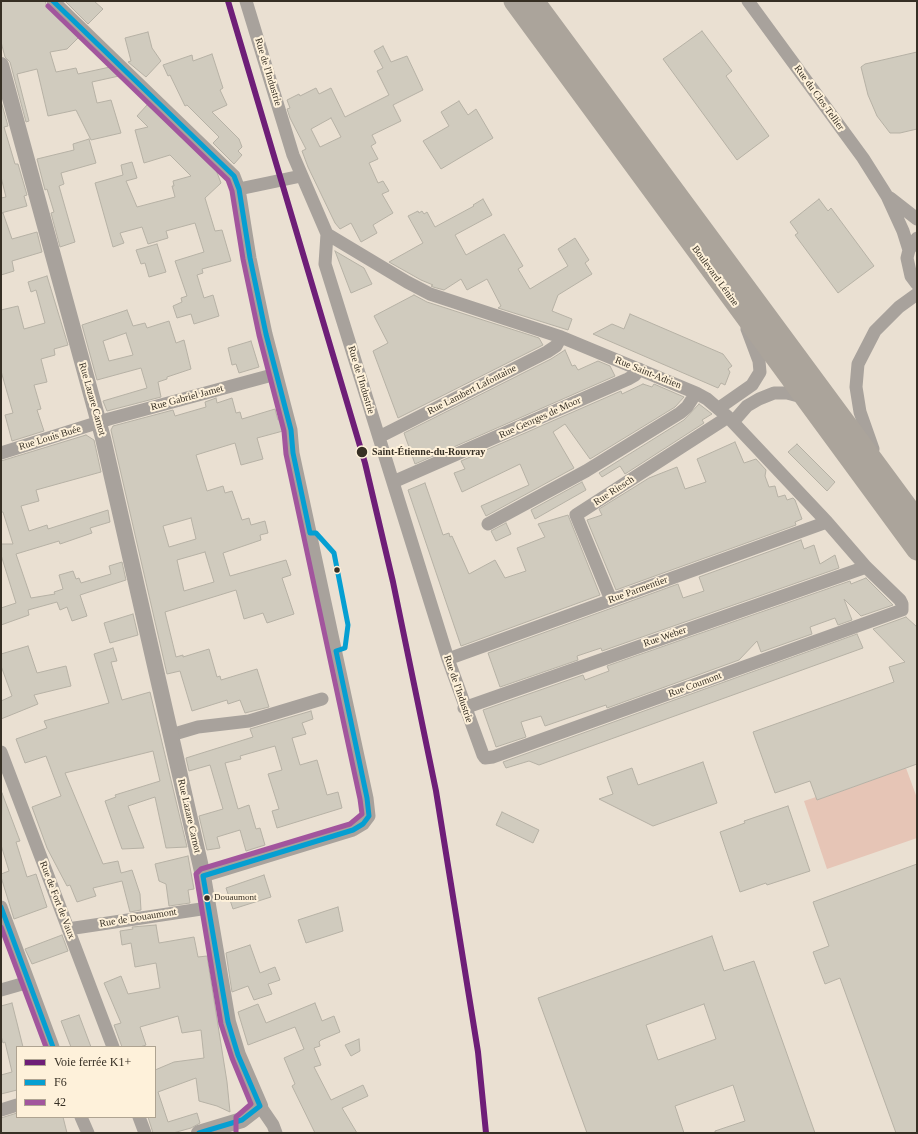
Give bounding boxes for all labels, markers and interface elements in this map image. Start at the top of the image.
street label: Rue de l'Industrie [252,36,284,108]
street label: Rue du Clos Tellier [791,63,847,133]
street label: Boulevard Lénine [689,243,741,309]
street label: Rue de l'Industrie [345,344,377,416]
street label: Rue Saint-Adrien [613,354,683,392]
street label: Rue Lazare Carnot [76,361,108,437]
street label: Rue Lambert Lafontaine [425,362,519,418]
street label: Rue Gabriel Jamet [150,383,224,413]
street label: Rue Georges de Moor [497,395,583,441]
street label: Rue Louis Buée [17,423,83,453]
marker: Saint-Étienne-du-Rouvray [355,445,369,459]
place label: Saint-Étienne-du-Rouvray [372,446,485,458]
street label: Rue Riesch [592,473,636,509]
unlabelled marker [332,565,342,575]
street label: Rue Parmentier [607,574,669,606]
street label: Rue Weber [642,624,688,650]
street label: Rue de l'Industrie [441,654,475,724]
street label: Rue Coumont [667,670,723,700]
street label: Rue Lazare Carnot [175,778,203,854]
street label: Rue de Fort de Vaux [37,859,77,941]
marker: Douaumont [202,893,212,903]
place label: Douaumont [214,893,256,903]
street label: Rue de Douaumont [99,906,177,930]
legend [16,1046,156,1118]
text: Voie ferrée K1+ [54,1055,131,1069]
text: F6 [54,1075,67,1089]
text: 42 [54,1095,66,1109]

